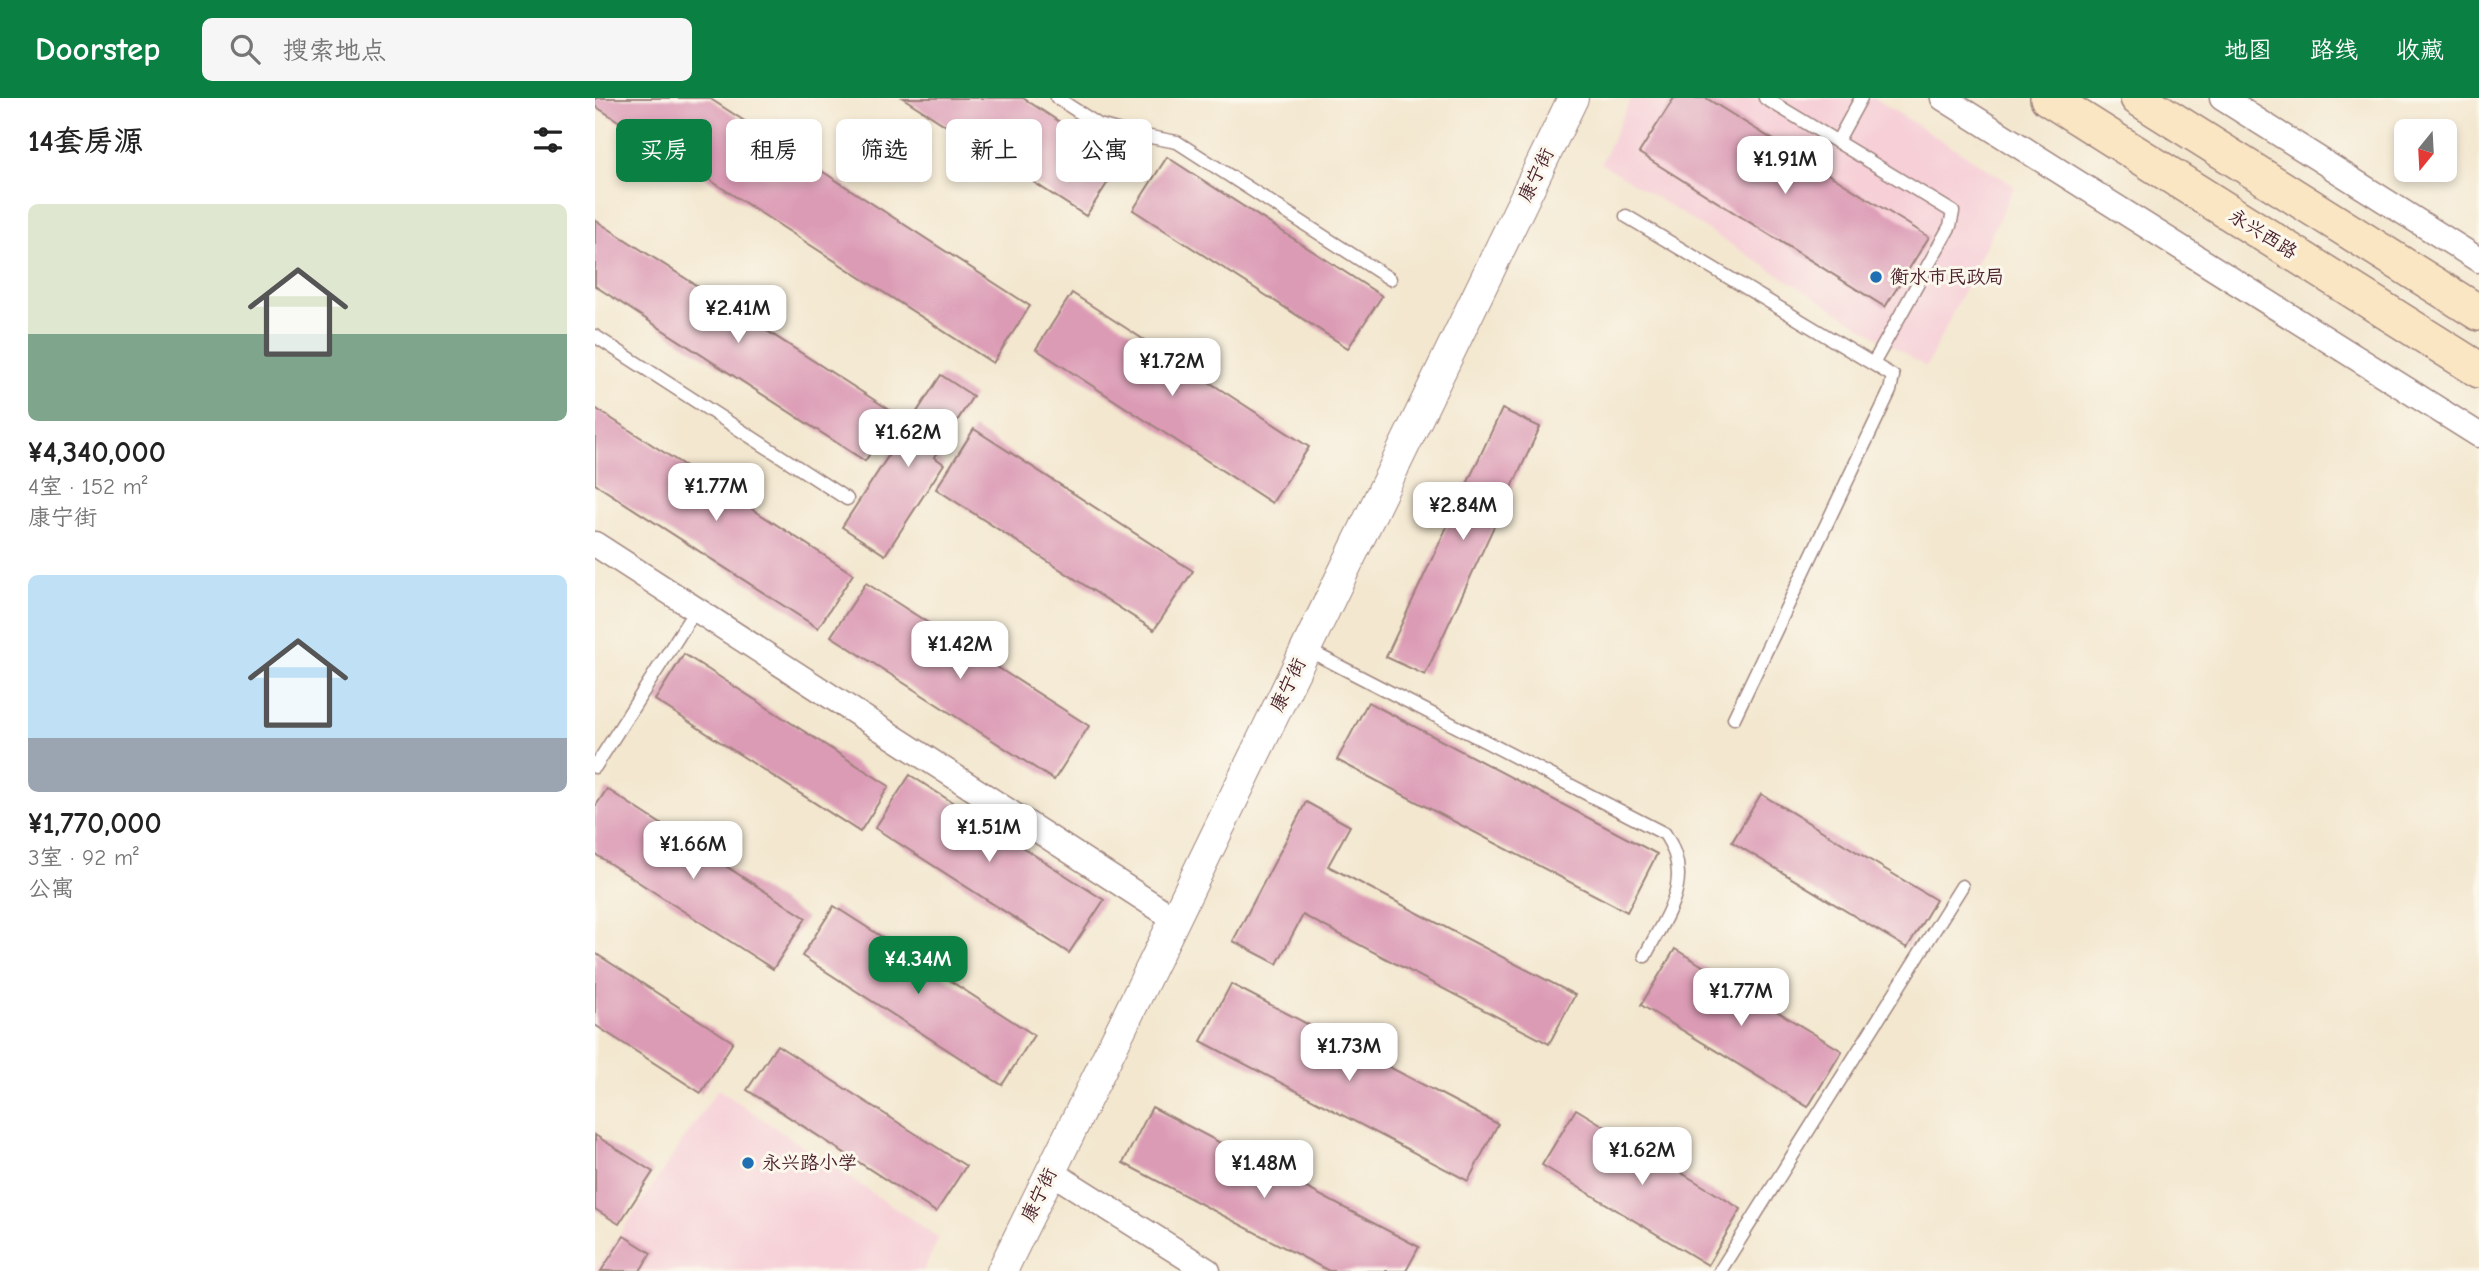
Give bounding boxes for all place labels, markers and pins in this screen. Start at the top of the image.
pin: ¥1.91M [1728,136,1842,196]
place label: 衡水市民政局 [1890,266,2004,288]
marker: 衡水市民政局 [1868,269,1884,285]
pin: ¥2.41M [681,286,795,345]
pin: ¥1.72M [1115,338,1229,398]
pin: ¥1.62M [851,410,965,469]
pin: ¥1.77M [659,464,773,523]
pin: ¥2.84M [1406,482,1520,542]
pin: ¥1.42M [903,622,1017,681]
pin: ¥1.51M [932,804,1046,864]
pin: ¥1.66M [636,822,750,881]
pin: ¥4.34M [861,936,975,996]
pin: ¥1.77M [1684,968,1798,1028]
pin: ¥1.73M [1292,1024,1406,1083]
pin: ¥1.62M [1585,1128,1699,1187]
pin: ¥1.48M [1207,1140,1321,1200]
place label: 永兴路小学 [762,1152,857,1174]
marker: 永兴路小学 [740,1155,756,1171]

